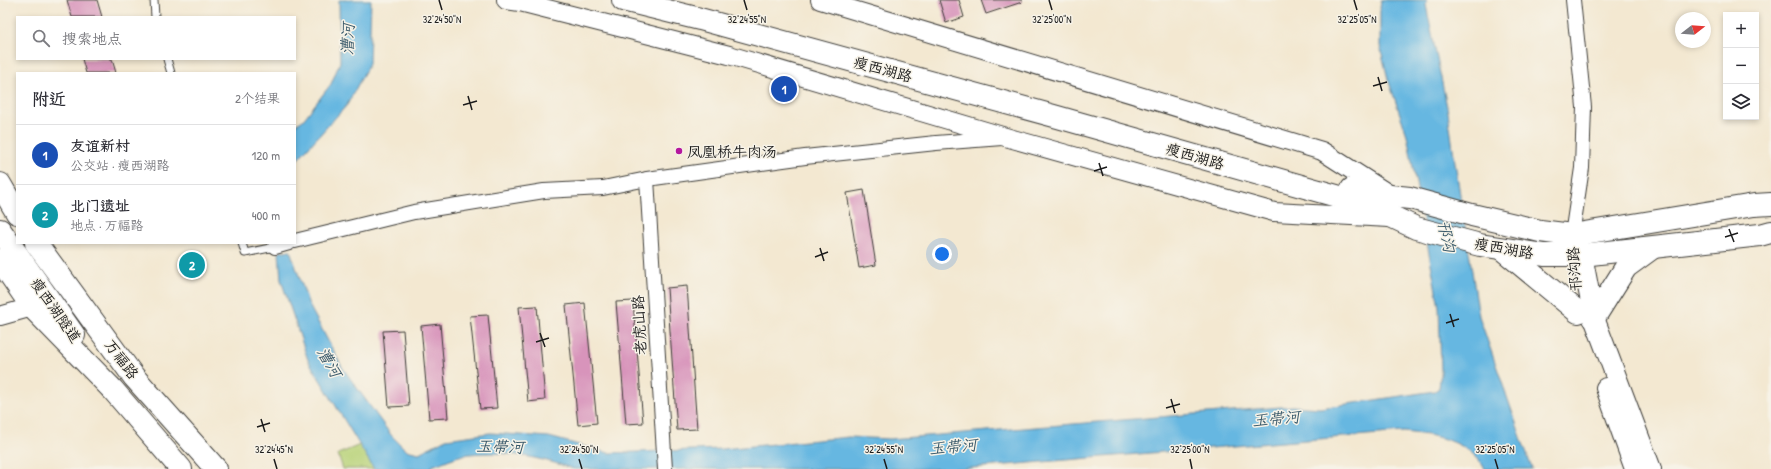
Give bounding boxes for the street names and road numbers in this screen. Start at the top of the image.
street label: 瘦西湖路 [851,51,915,87]
street label: 瘦西湖路 [1163,138,1227,174]
street label: 瘦西湖路 [1473,232,1535,264]
street label: 邗沟路 [1562,246,1586,292]
street label: 瘦西湖隧道 [26,273,86,347]
street label: 老虎山路 [627,294,651,356]
street label: 万福路 [100,335,144,383]

